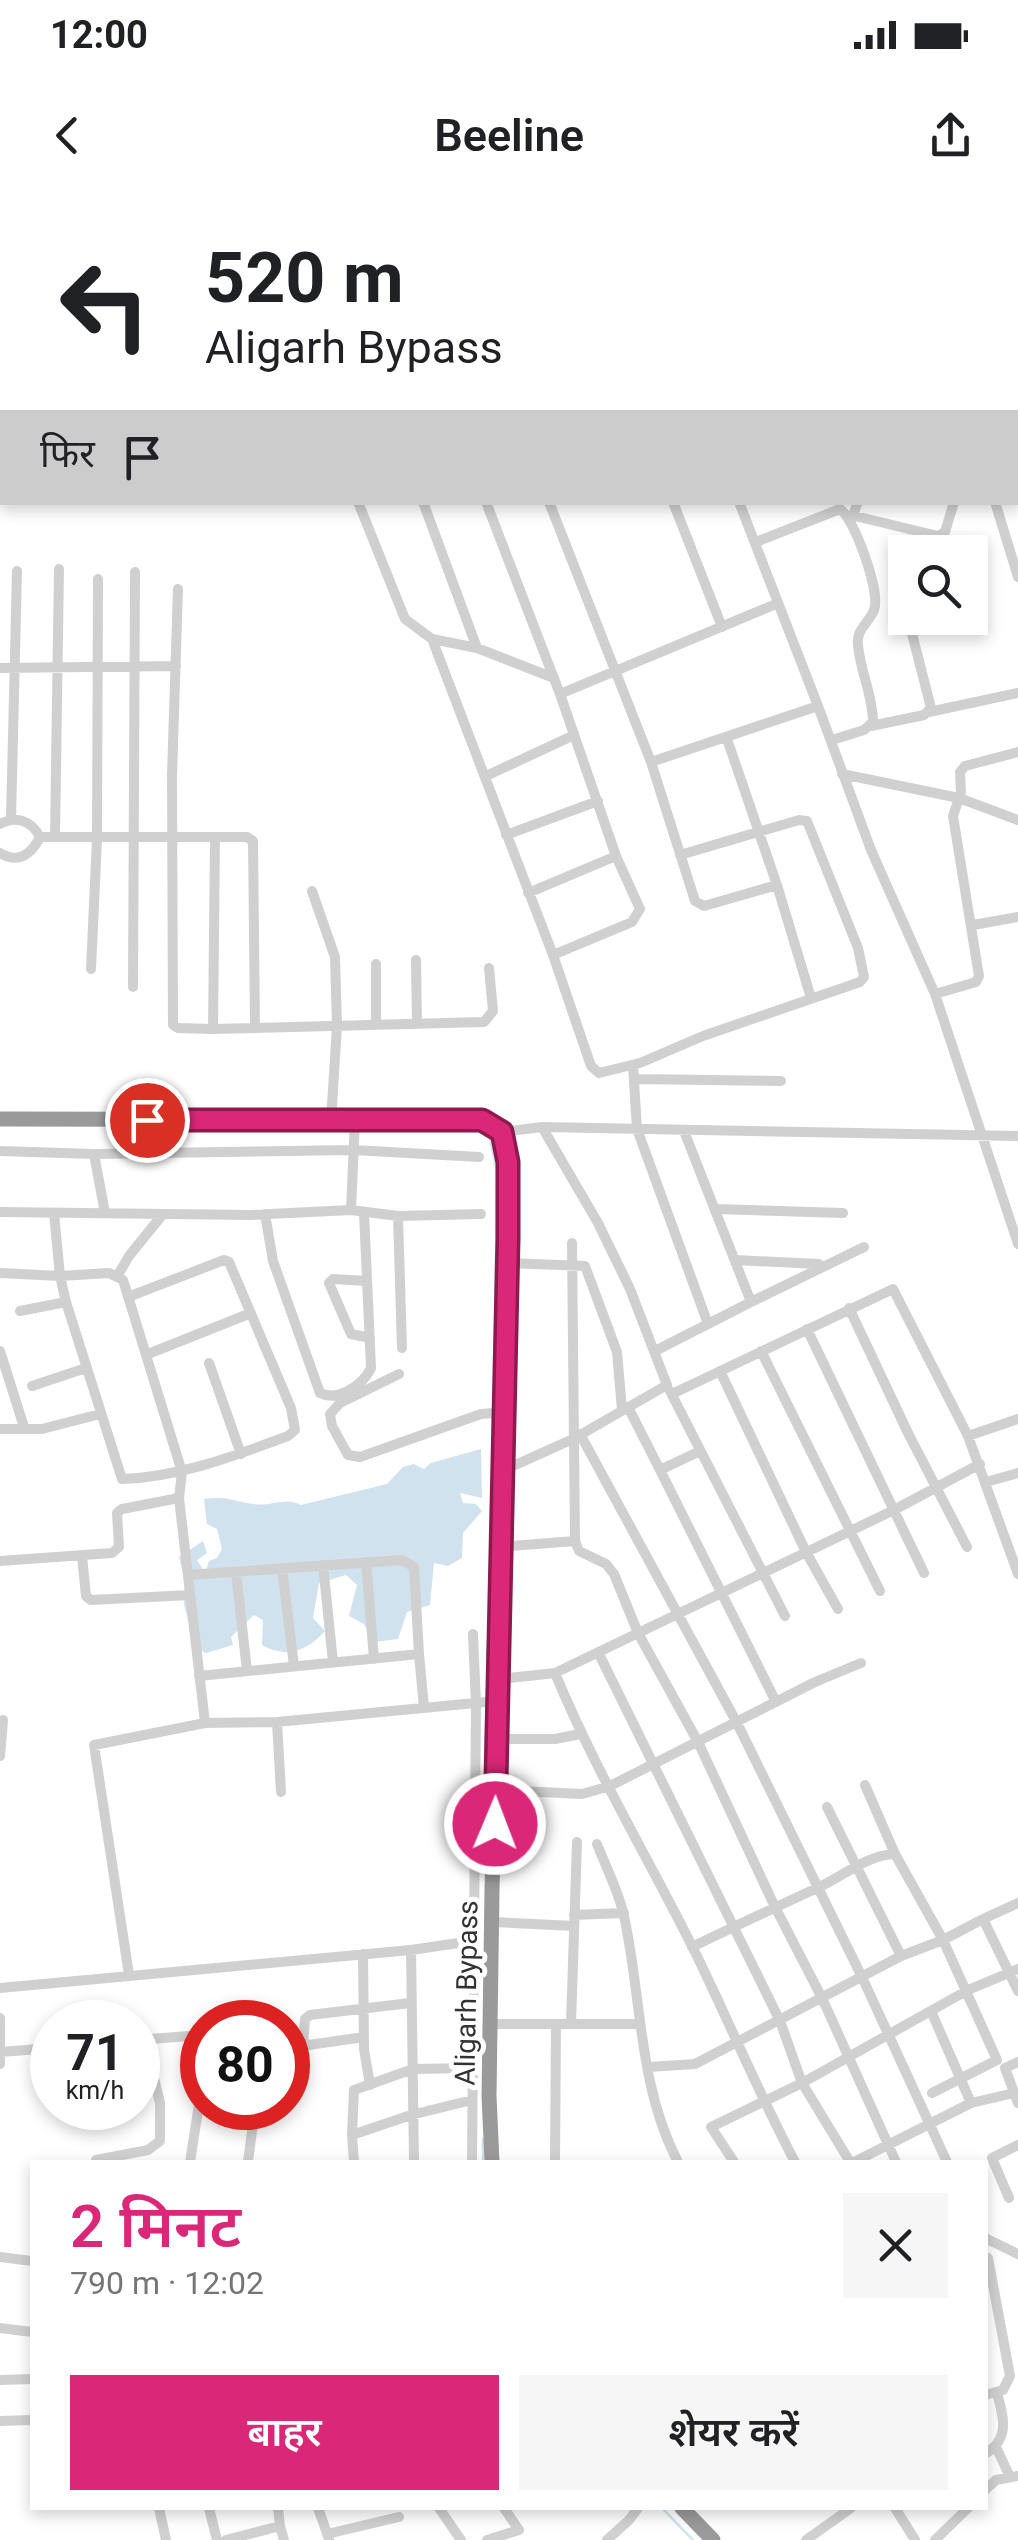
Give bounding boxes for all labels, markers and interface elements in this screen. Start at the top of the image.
text: 12:00 [50,13,148,57]
icon: back [40,108,95,163]
icon: share [923,108,978,163]
text: Beeline [434,109,584,162]
text: 520 m [205,237,404,319]
icon: left [40,240,170,370]
text: Aligarh Bypass [205,321,503,374]
icon: arrive [115,430,170,485]
text: फिर [40,432,95,476]
map controls [888,535,988,635]
button: search [888,535,988,635]
pin [105,1078,190,1163]
icon: arrive [120,1093,175,1148]
position arrow [443,1772,547,1876]
street label: Aligarh Bypass [448,1900,485,2086]
speed limit sign: 80 [180,2000,310,2130]
text: 71 [66,2024,124,2082]
text: km/h [66,2076,124,2105]
text: 2 मिनट [70,2191,241,2262]
button: close [843,2193,948,2298]
text: 790 m · 12:02 [70,2264,264,2302]
button: बाहर [70,2375,499,2490]
button: शेयर करें [519,2375,948,2490]

